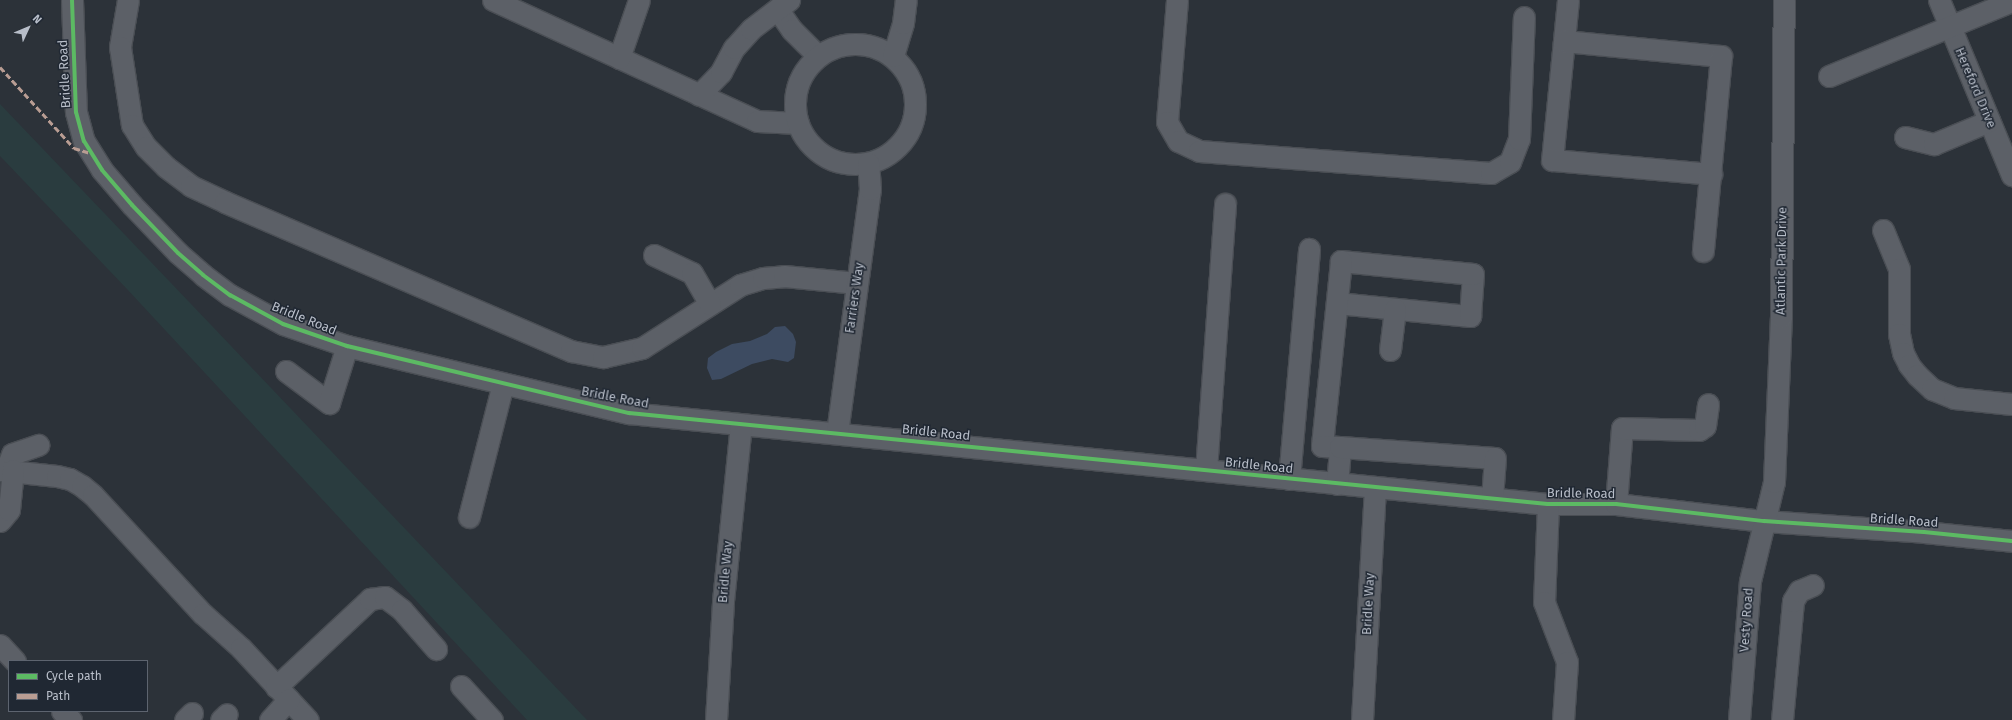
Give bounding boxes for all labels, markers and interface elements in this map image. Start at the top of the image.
north arrow [8,8,48,48]
text: N [30,12,44,26]
street label: Bridle Road [55,39,75,109]
street label: Hereford Drive [1951,45,1999,131]
street label: Atlantic Park Drive [1773,207,1791,315]
street label: Farriers Way [842,262,868,334]
street label: Bridle Road [269,299,339,339]
street label: Bridle Road [580,384,650,412]
street label: Bridle Road [901,422,971,444]
street label: Bridle Road [1224,455,1294,477]
street label: Bridle Road [1547,486,1615,502]
street label: Bridle Road [1869,511,1939,531]
street label: Bridle Way [716,540,736,604]
street label: Bridle Way [1360,573,1378,635]
street label: Vesty Road [1737,587,1757,653]
legend [8,660,148,712]
text: Cycle path [46,669,102,683]
text: Path [46,689,70,703]

